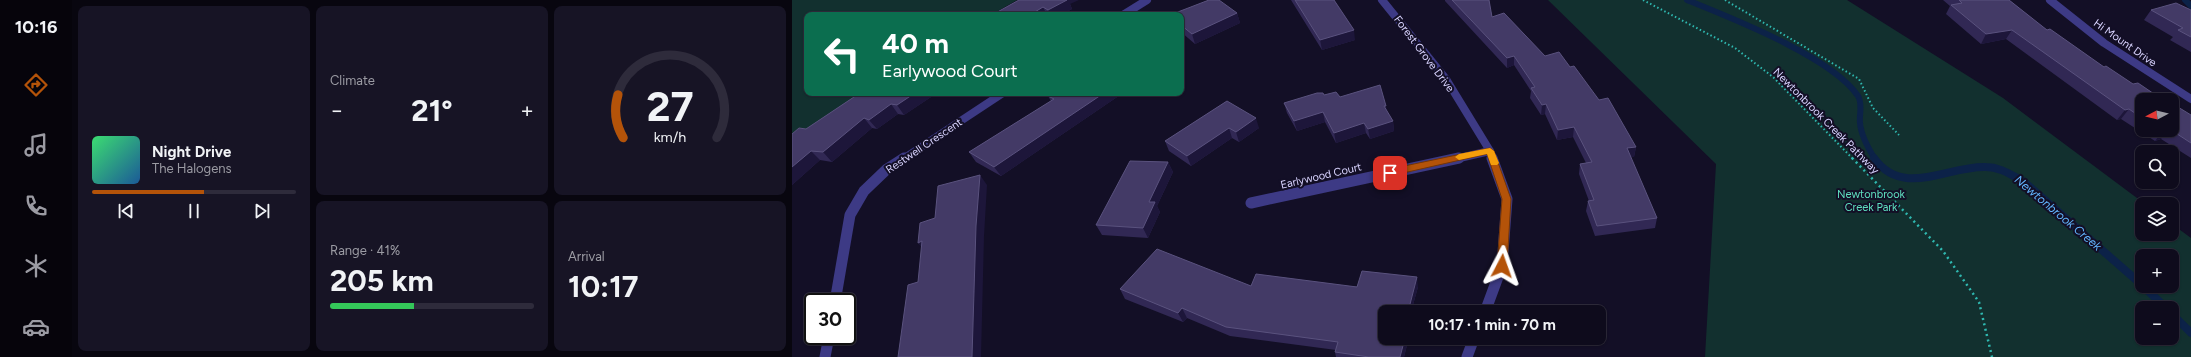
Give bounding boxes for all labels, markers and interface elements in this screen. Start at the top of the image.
street label: Forest Grove Drive [1391,13,1457,95]
text: 10:16 [15,16,57,38]
street label: Hi Mount Drive [2091,17,2159,69]
text: 40 m [882,26,949,60]
icon: left [816,28,868,80]
text: Earlywood Court [882,60,1017,82]
street label: Newtonbrook Creek Pathway [1770,65,1882,177]
icon: directions [22,71,50,99]
text: Climate [330,73,375,88]
text: 27 [646,81,694,131]
text: 21° [411,92,453,129]
north arrow [2135,93,2179,137]
map controls [2135,93,2179,345]
text: − [330,97,344,124]
text: + [520,97,534,124]
street label: Restwell Crescent [883,116,965,176]
text: km/h [654,128,686,146]
icon: music [22,131,50,159]
text: Night Drive [152,143,231,161]
button: search [2135,145,2179,189]
pin [1373,156,1407,190]
street label: Earlywood Court [1279,160,1363,192]
text: The Halogens [152,161,232,176]
icon: arrive [1379,162,1401,184]
water label: Newtonbrook Creek [2012,173,2105,254]
park label: Newtonbrook Creek Park [1837,188,1906,214]
icon: phone [22,192,50,220]
button: layers [2135,197,2179,241]
icon: previous [115,200,137,222]
icon: pause [183,200,205,222]
icon: next [251,200,273,222]
text: Range · 41% [330,243,400,258]
position arrow [1481,245,1523,287]
text: Arrival [568,249,605,264]
button: + [2135,249,2179,293]
icon: climate [22,252,50,280]
text: 205 km [330,262,434,299]
text: 10:17 [568,268,638,305]
speed limit sign: 30 [804,293,856,345]
button: − [2135,301,2179,345]
icon: car [22,313,50,341]
text: 10:17 · 1 min · 70 m [1428,316,1556,334]

